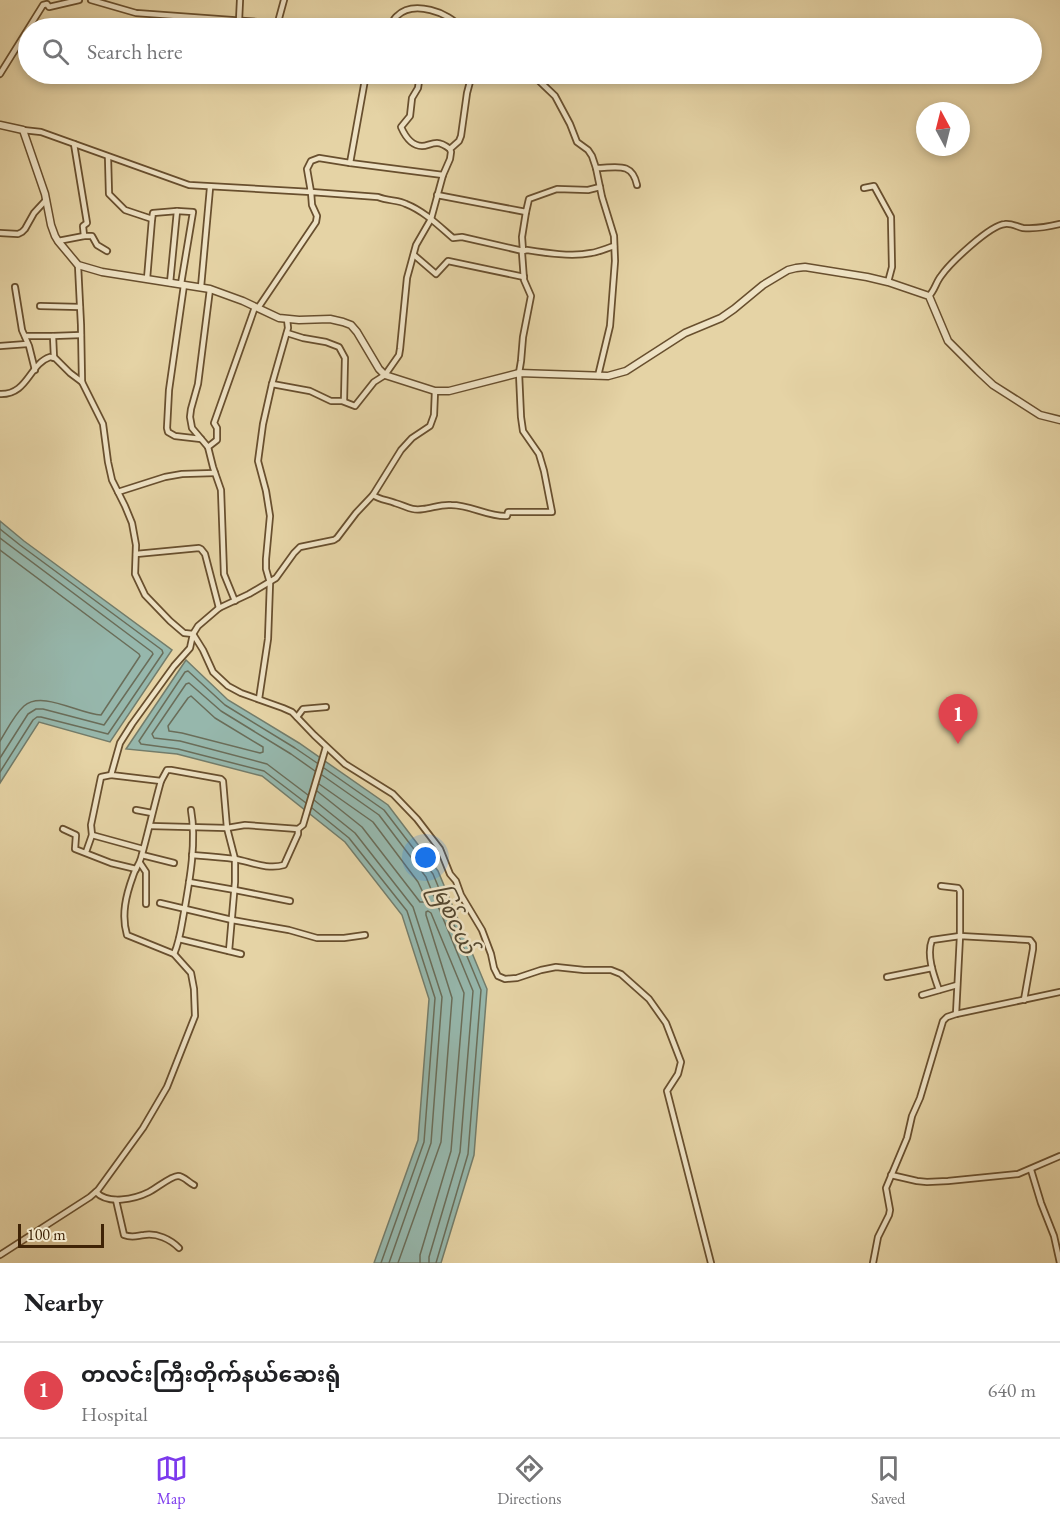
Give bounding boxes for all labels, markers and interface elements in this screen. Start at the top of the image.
search box [18,18,1042,84]
icon: search [39,35,72,68]
text: Search here [87,37,182,66]
north arrow [916,102,970,156]
pin: 1 [938,694,978,744]
your location [411,843,440,872]
water label: မြစ်ငယ် [422,879,484,962]
scale bar [18,1221,104,1248]
text: 100 m [27,1224,66,1245]
text: Nearby [24,1285,104,1319]
text: တလင်းကြီးတိုက်နယ်ဆေးရုံ [81,1360,341,1389]
text: 1 [38,1377,49,1403]
text: 640 m [988,1377,1036,1403]
text: Hospital [81,1401,148,1427]
tab: Map [155,1452,188,1509]
tab: Directions [497,1452,562,1509]
tab: Saved [871,1452,905,1509]

